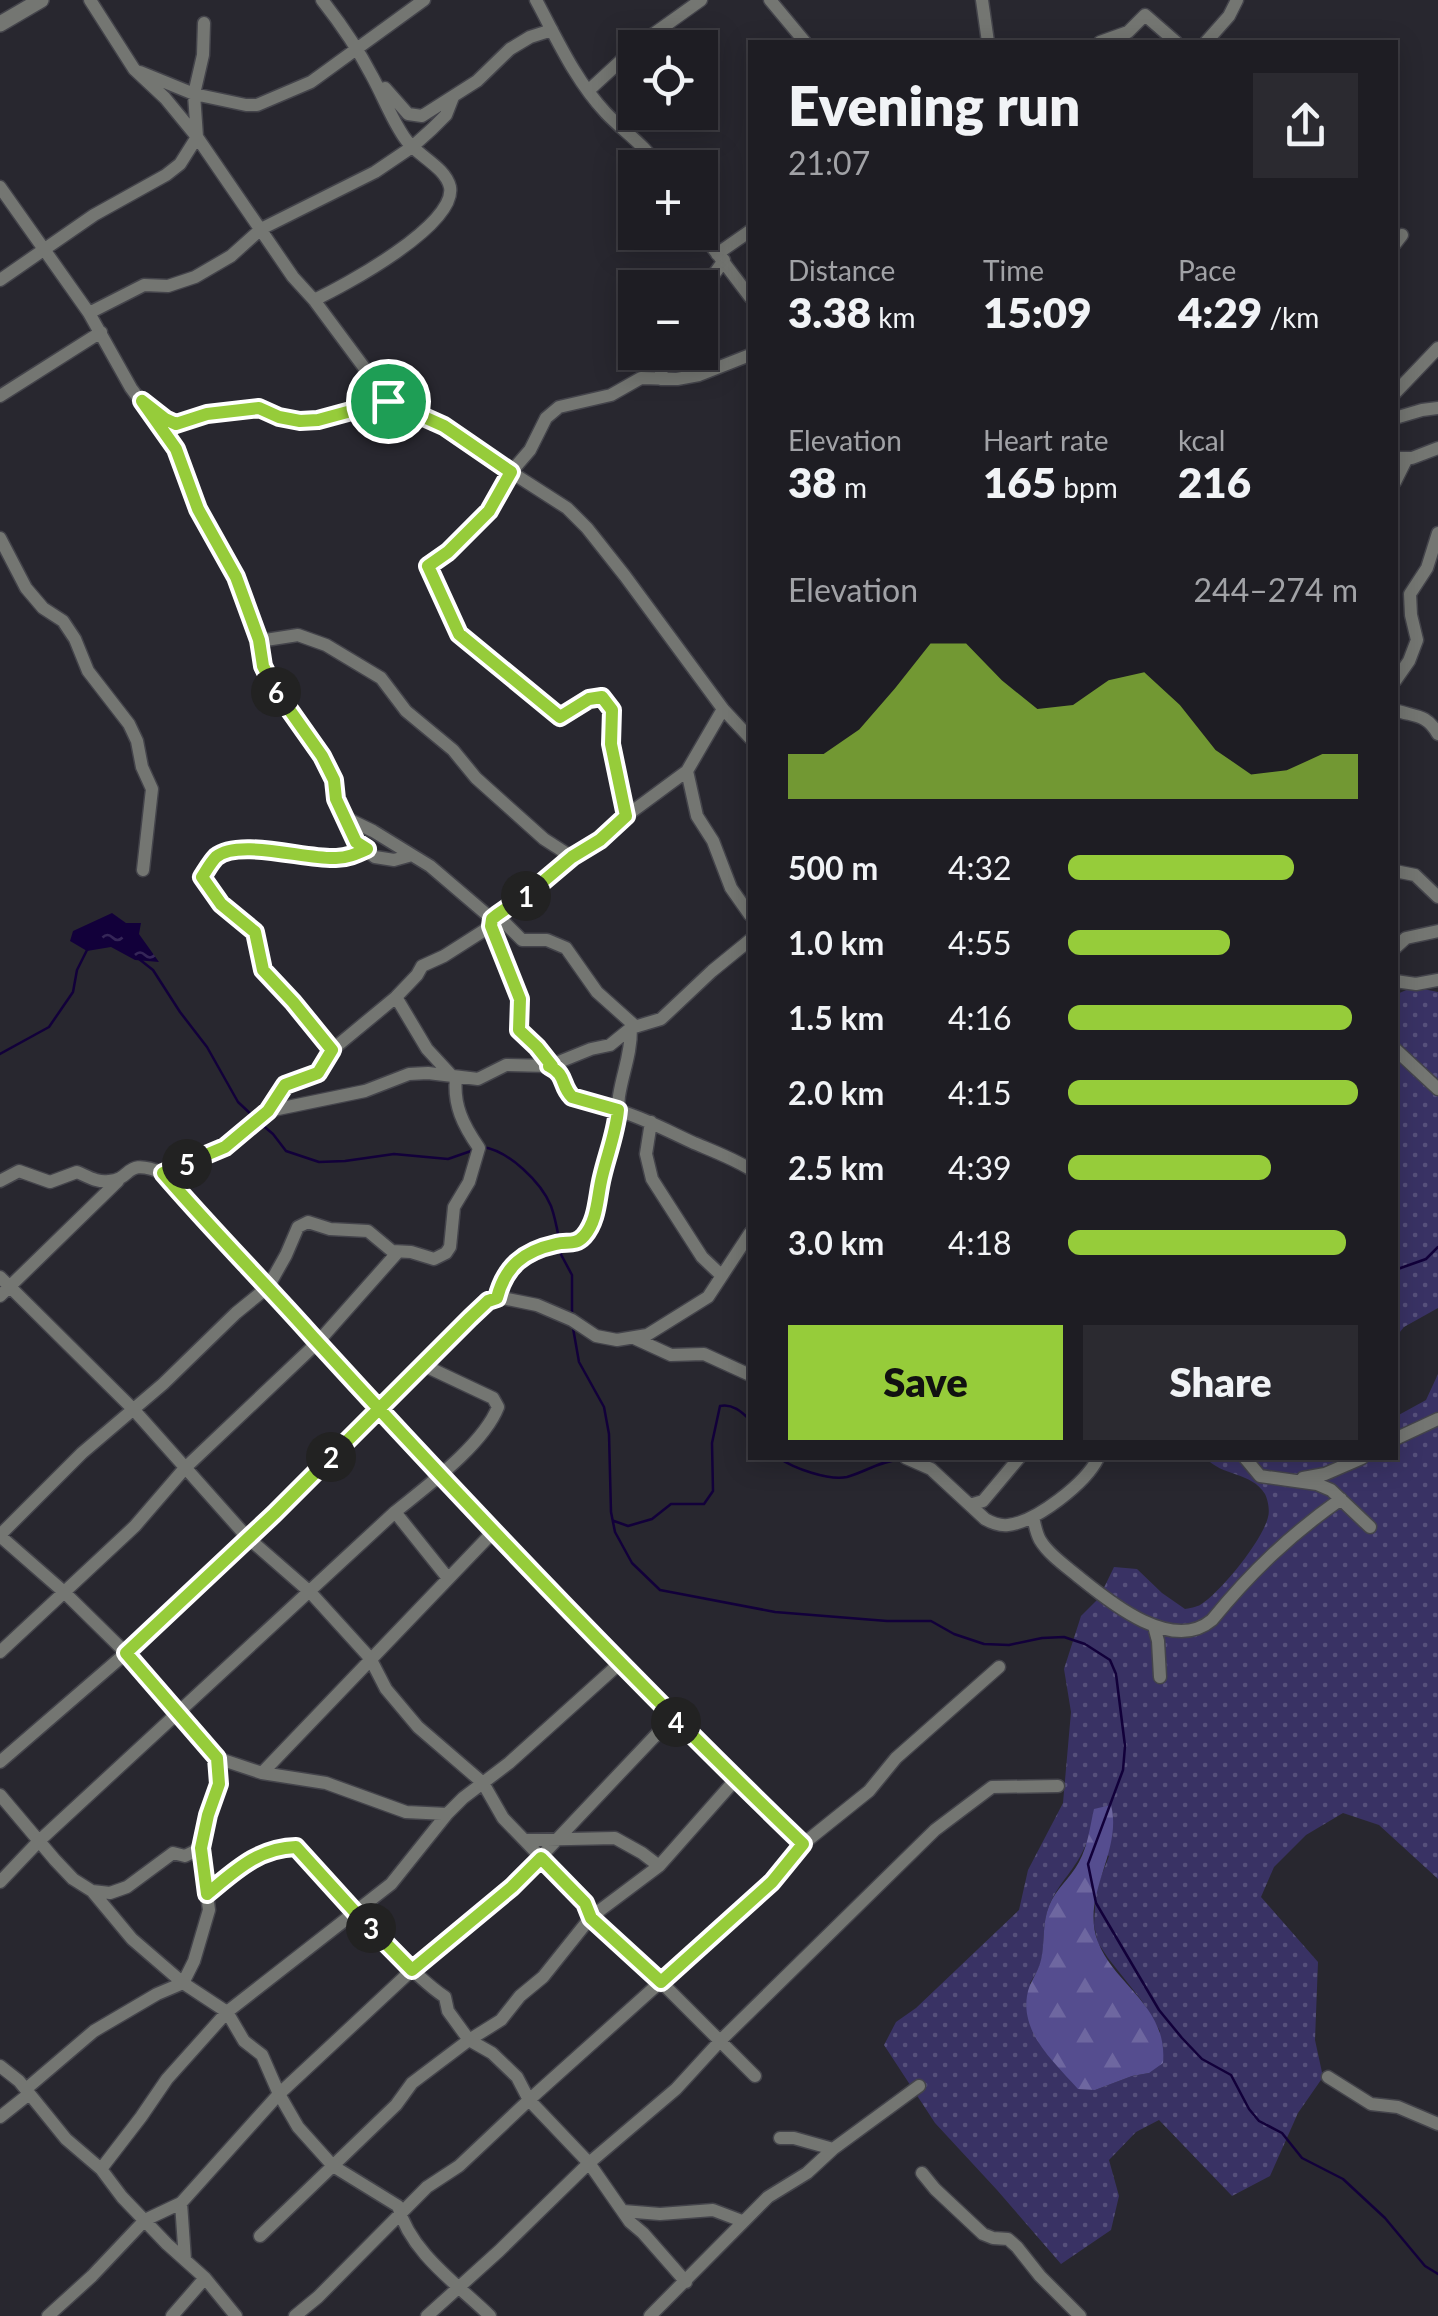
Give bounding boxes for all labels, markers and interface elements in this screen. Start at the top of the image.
map controls [618,30,718,370]
button: locate [618,30,718,130]
text: Evening run [788,72,1080,138]
button: share [1253,73,1358,178]
text: 21:07 [788,143,870,182]
button: + [618,150,718,250]
text: Distance [788,253,895,287]
text: Time [983,253,1044,287]
text: Pace [1178,253,1236,287]
button: − [618,270,718,370]
text: 3.38 [788,287,871,337]
text: 15:09 [983,287,1092,337]
text: 4:29 [1178,287,1262,337]
text: km [871,300,916,334]
text: /km [1262,300,1319,334]
pin [346,359,431,444]
icon: arrive [361,374,416,429]
text: Elevation [788,423,902,457]
text: Heart rate [983,423,1109,457]
text: kcal [1178,423,1225,457]
text: 38 [788,457,837,507]
text: 165 [983,457,1056,507]
text: 216 [1178,457,1251,507]
text: m [837,470,867,504]
text: bpm [1056,470,1118,504]
text: Elevation [788,570,918,609]
text: 244–274 m [1194,570,1358,609]
pin: 6 [251,667,301,717]
text: 6 [268,675,284,709]
text: 500 m [788,848,878,887]
text: 4:32 [948,848,1012,887]
pin: 1 [501,871,551,921]
text: 1 [518,879,534,913]
text: 1.0 km [788,923,884,962]
text: 4:55 [948,923,1012,962]
text: 1.5 km [788,998,884,1037]
text: 4:16 [948,998,1012,1037]
text: 2.0 km [788,1073,884,1112]
text: 4:15 [948,1073,1012,1112]
pin: 5 [162,1139,212,1189]
text: 5 [179,1147,195,1181]
text: 2.5 km [788,1148,884,1187]
text: 4:39 [948,1148,1012,1187]
text: 3.0 km [788,1223,884,1262]
text: 4:18 [948,1223,1012,1262]
button: Save [788,1325,1063,1440]
button: Share [1083,1325,1358,1440]
pin: 2 [306,1432,356,1482]
text: 2 [323,1440,339,1474]
pin: 4 [651,1697,701,1747]
text: 4 [668,1705,684,1739]
pin: 3 [346,1903,396,1953]
text: 3 [363,1911,379,1945]

